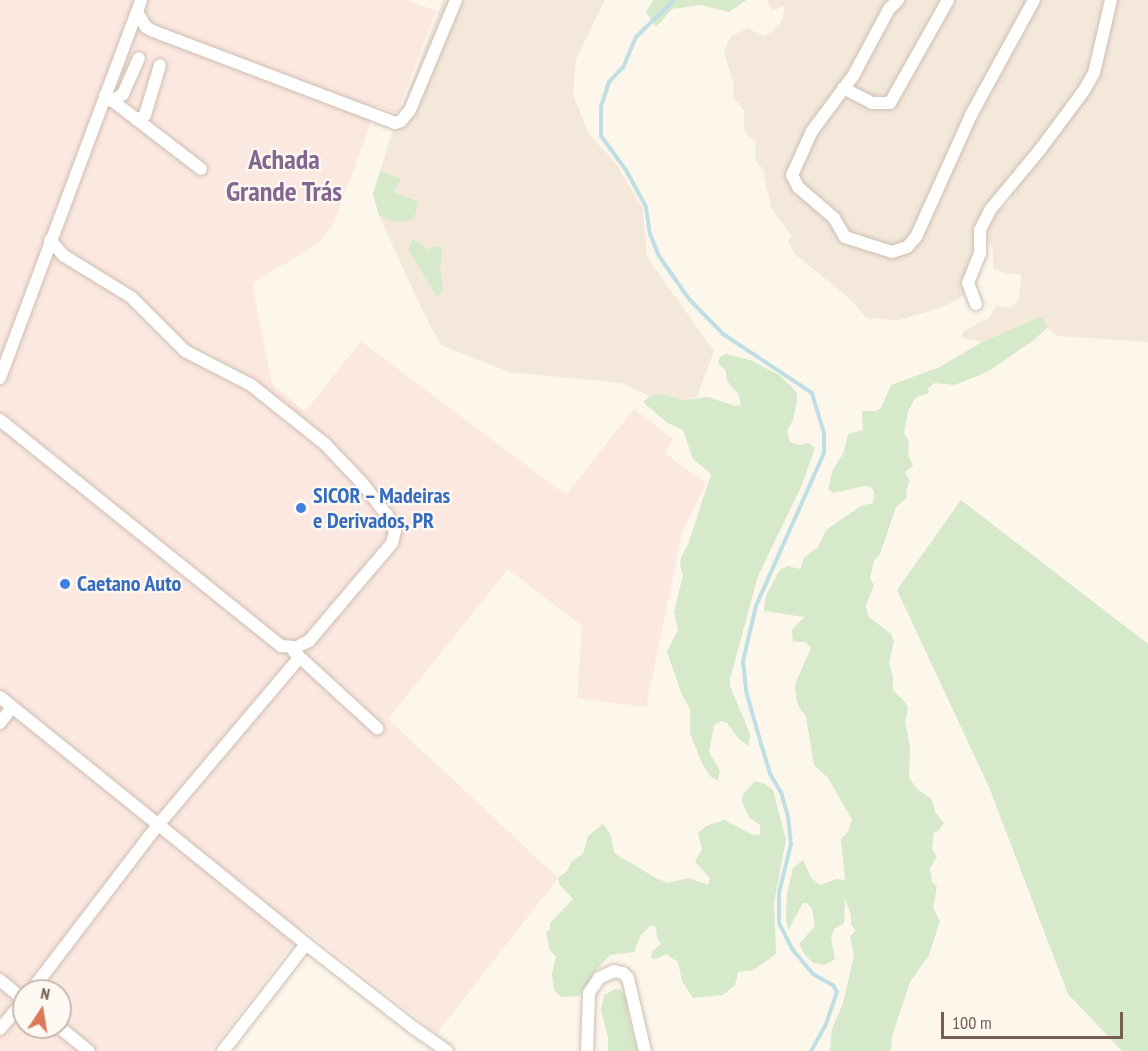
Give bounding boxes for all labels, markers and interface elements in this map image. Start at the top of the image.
district label: Achada Grande Trás [225,142,343,208]
place label: SICOR – Madeiras e Derivados, PR [313,482,453,534]
marker: SICOR – Madeiras e Derivados, PR [294,501,308,515]
place label: Caetano Auto [77,571,182,597]
marker: Caetano Auto [58,577,72,591]
north arrow [12,979,72,1039]
text: N [39,983,52,1004]
scale bar [944,1000,1126,1038]
text: 100 m [952,1011,992,1034]

